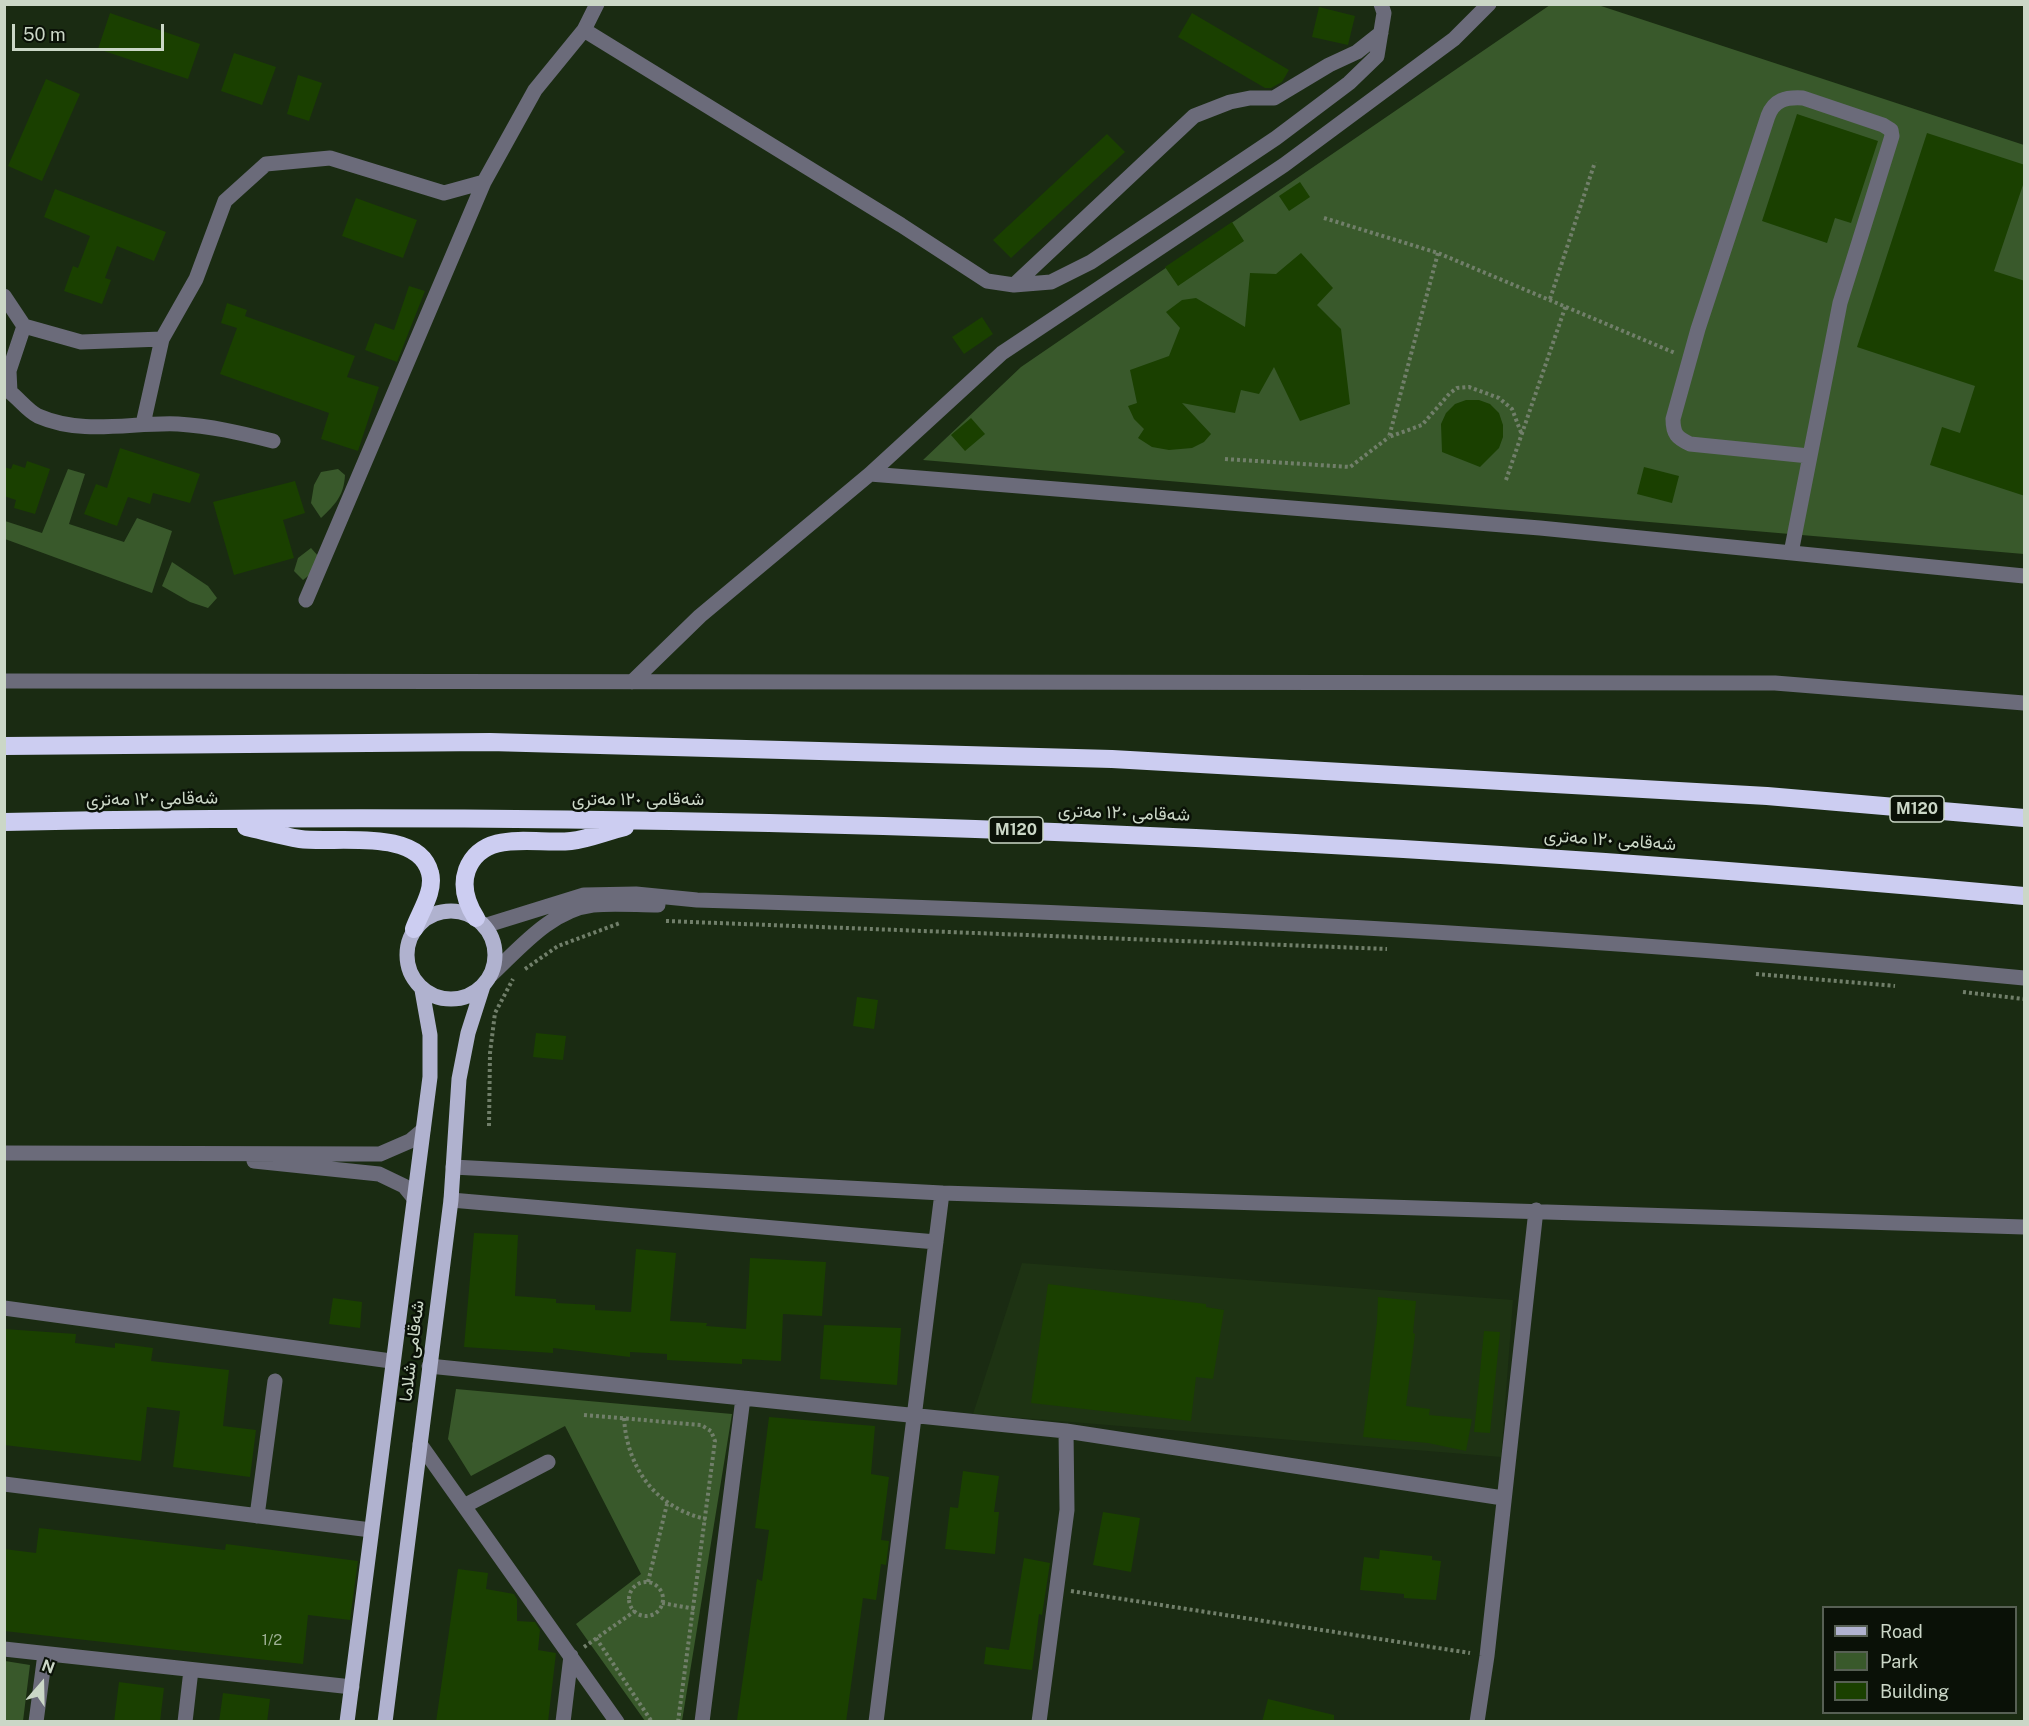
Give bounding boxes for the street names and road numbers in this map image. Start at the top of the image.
street label: شەقامی ١٢٠ مەتری [86,787,218,811]
street label: شەقامی ١٢٠ مەتری [572,788,704,810]
road number: M120 [1890,796,1944,822]
street label: شەقامی ١٢٠ مەتری [1057,800,1191,826]
road number: M120 [989,817,1043,843]
street label: شەقامی ١٢٠ مەتری [1543,825,1677,855]
street label: شەقامی شلاما [395,1299,429,1403]

